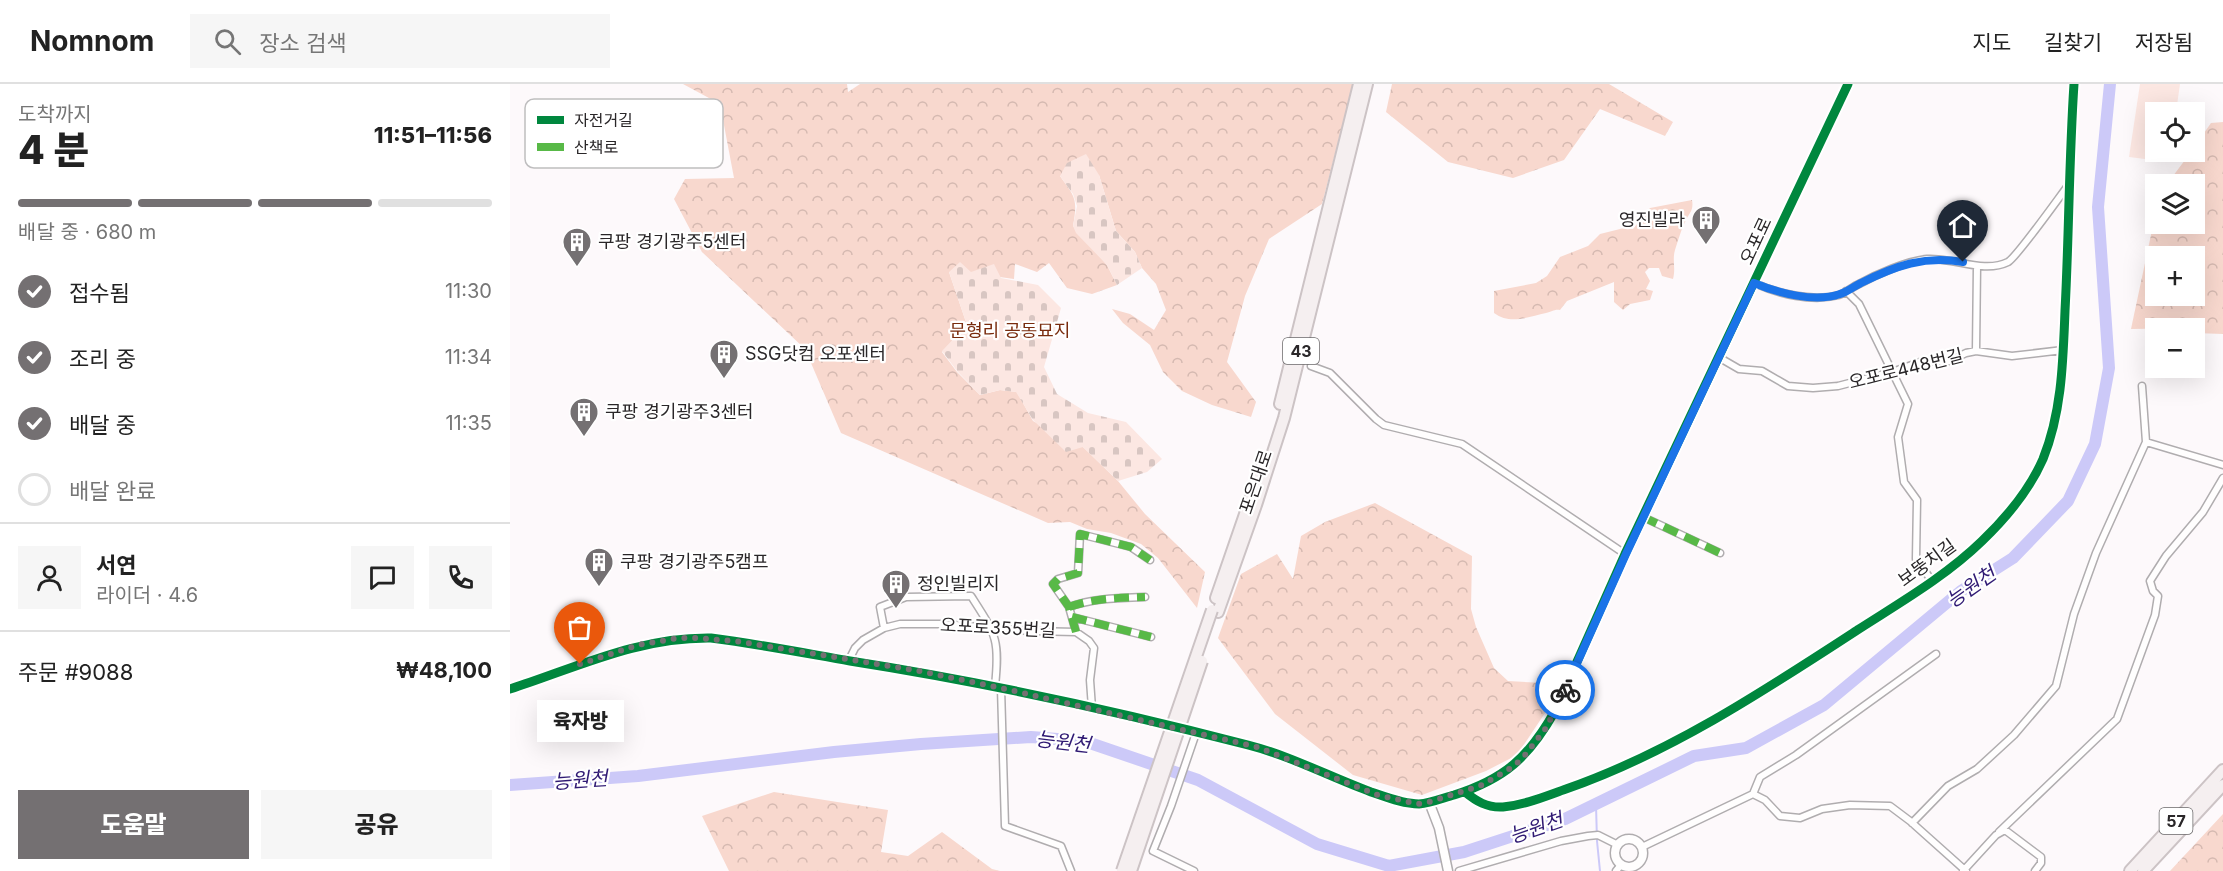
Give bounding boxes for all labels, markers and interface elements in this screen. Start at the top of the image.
search box [190,14,610,68]
text: Nomnom [30,24,154,58]
icon: search [211,25,244,58]
text: 장소 검색 [259,30,346,56]
text: 지도 [1972,30,2011,55]
text: 길찾기 [2044,30,2102,55]
text: 저장됨 [2135,30,2193,55]
legend [525,99,723,168]
text: 도착까지 [18,102,92,126]
map controls [2145,102,2205,378]
button: locate [2145,102,2205,162]
text: 자전거길 [574,110,633,130]
text: 11:51–11:56 [374,122,492,148]
text: 4 분 [18,126,89,173]
text: 산책로 [574,137,618,157]
button: layers [2145,174,2205,234]
pin [1937,200,1988,262]
building icon: 영진빌라 [1690,204,1722,246]
place label: 영진빌라 [1619,209,1685,230]
icon: home [1946,209,1979,242]
street label: 오포로 [1736,214,1776,268]
text: 배달 중 · 680 m [18,220,156,244]
building icon: 쿠팡 경기광주5센터 [561,226,593,268]
place label: 쿠팡 경기광주5센터 [598,231,746,252]
button: + [2145,246,2205,306]
icon: check [18,275,51,308]
text: 11:30 [445,279,492,303]
text: 접수됨 [69,280,130,306]
button: − [2145,318,2205,378]
park label: 문형리 공동묘지 [950,320,1070,341]
building icon: SSG닷컴 오포센터 [708,338,740,380]
road number: 43 [1283,338,1319,364]
icon: check [18,341,51,374]
place label: SSG닷컴 오포센터 [745,343,886,364]
street label: 오포로448번길 [1846,344,1965,393]
text: 11:34 [445,345,492,369]
text: 조리 중 [69,346,136,372]
building icon: 쿠팡 경기광주3센터 [568,396,600,438]
place label: 쿠팡 경기광주3센터 [605,401,754,422]
icon: check [18,407,51,440]
text: 11:35 [445,411,492,435]
text: 배달 중 [69,412,136,438]
street label: 포은대로 [1235,447,1276,517]
text: 배달 완료 [69,478,156,504]
street label: 보뚱치길 [1894,535,1960,591]
button: person [18,546,81,609]
button: chat [351,546,414,609]
button: phone [429,546,492,609]
building icon: 쿠팡 경기광주5캠프 [583,546,615,588]
place label: 쿠팡 경기광주5캠프 [620,551,768,572]
text: 서연 [96,552,136,578]
water label: 능원천 [1942,560,2003,613]
building icon: 정인빌리지 [880,568,912,610]
place label: 정인빌리지 [917,573,1000,594]
text: 라이더 · 4.6 [96,583,198,607]
pin [554,602,605,664]
icon: bag [563,611,596,644]
street label: 오포로355번길 [940,614,1056,641]
text: ₩48,100 [396,657,492,683]
text: 주문 #9088 [18,659,133,685]
courier [1535,660,1595,720]
icon: bike [1549,674,1582,707]
callout: 육자방 [536,700,623,742]
text: 육자방 [553,709,608,733]
water label: 능원천 [1034,727,1094,758]
water label: 능원천 [552,766,611,794]
button: 도움말 [18,790,249,859]
button: 공유 [261,790,492,859]
water label: 능원천 [1506,807,1568,848]
road number: 57 [2160,808,2192,834]

